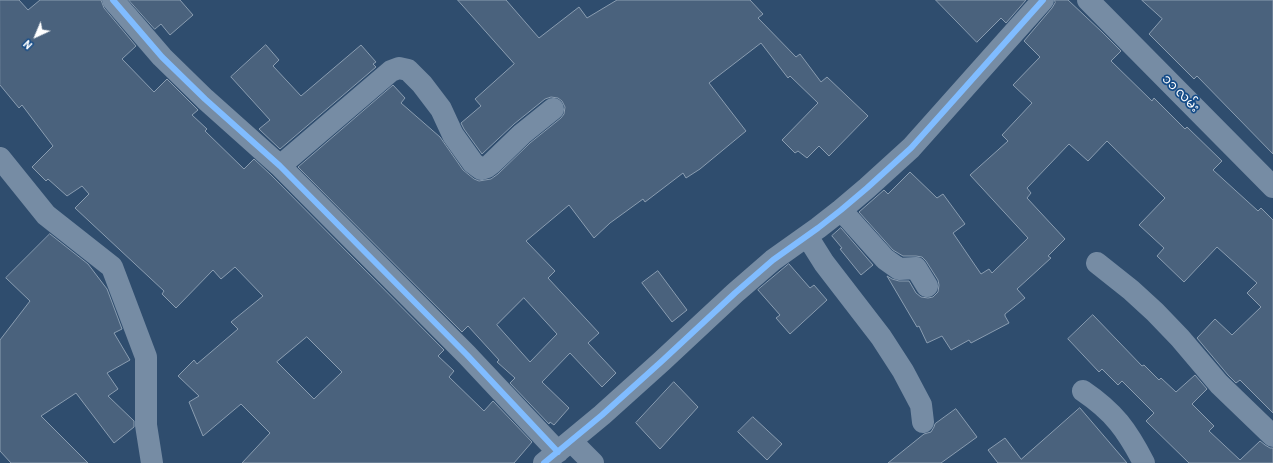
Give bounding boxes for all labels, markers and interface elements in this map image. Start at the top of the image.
north arrow [16,16,56,56]
text: N [20,38,34,52]
street label: ၁၁ လမ်း [1159,71,1203,115]

